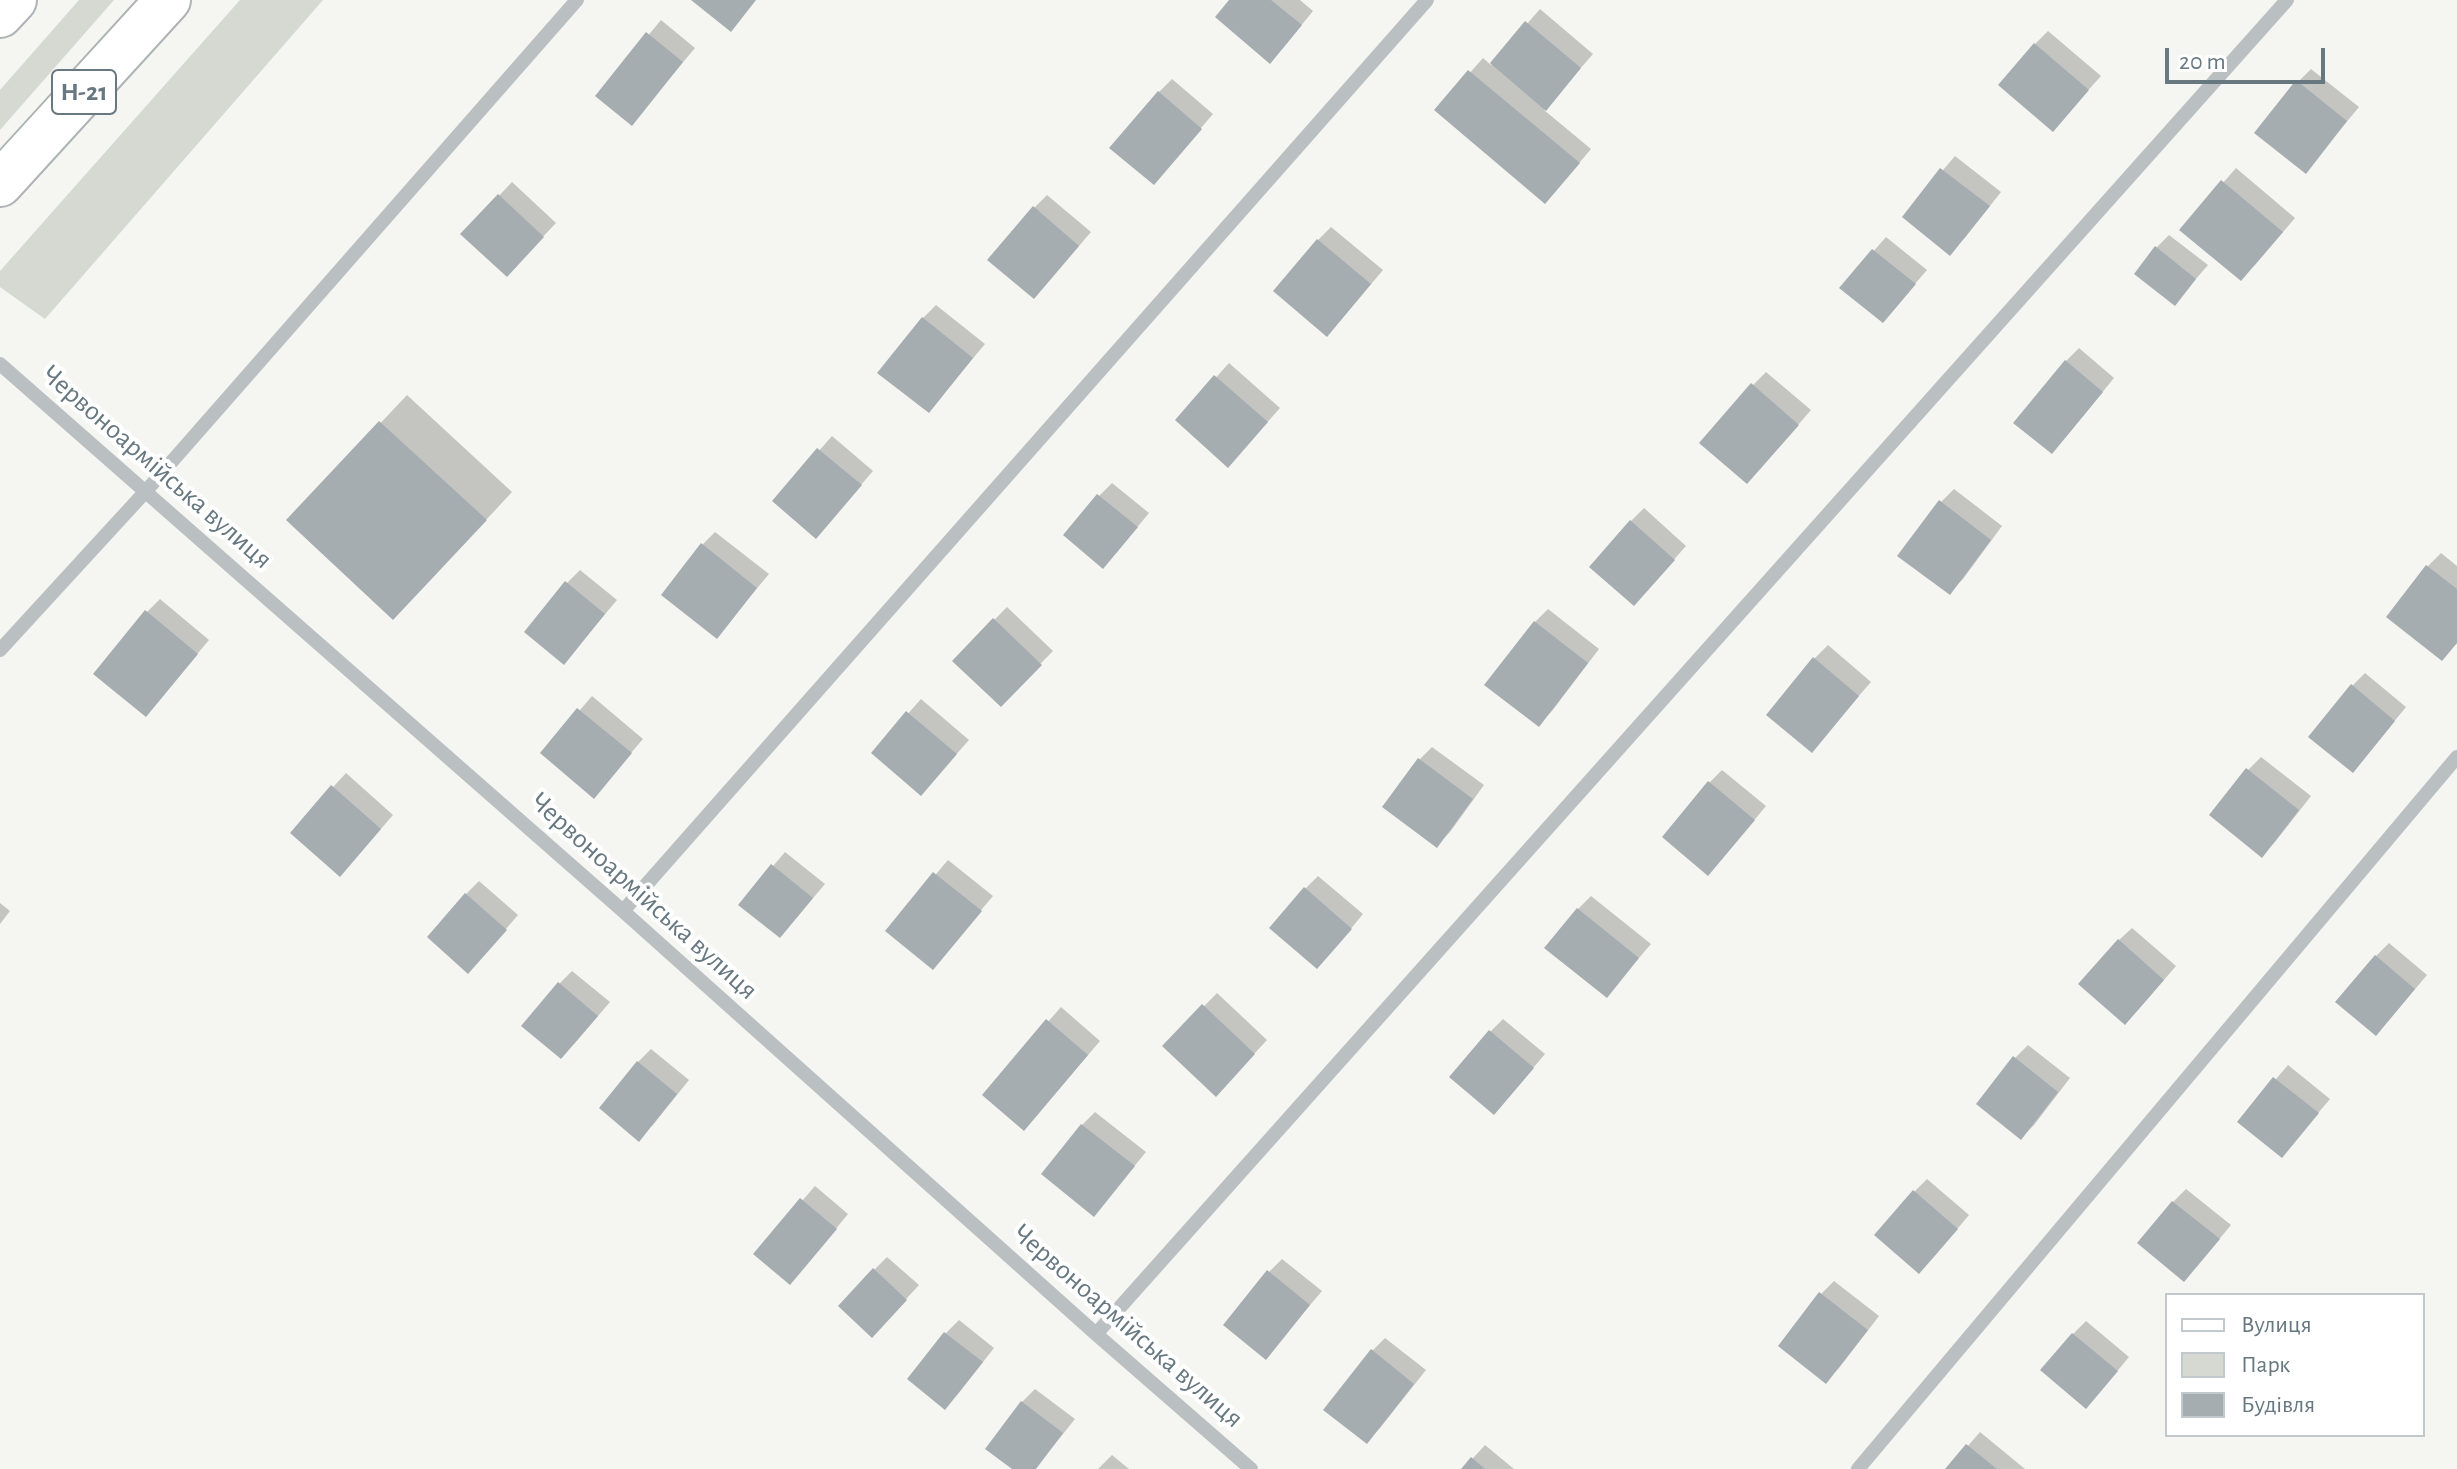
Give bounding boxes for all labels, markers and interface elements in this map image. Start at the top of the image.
scale bar [2169,32,2329,82]
text: 20 m [2179,50,2226,74]
road number: Н-21 [52,70,116,114]
street label: Червоноармійська вулиця [35,358,279,576]
street label: Червоноармійська вулиця [523,785,765,1007]
street label: Червоноармійська вулиця [1006,1217,1250,1435]
legend [2165,1293,2425,1437]
text: Вулиця [2241,1313,2312,1337]
text: Парк [2241,1353,2290,1377]
text: Будівля [2241,1393,2315,1417]

